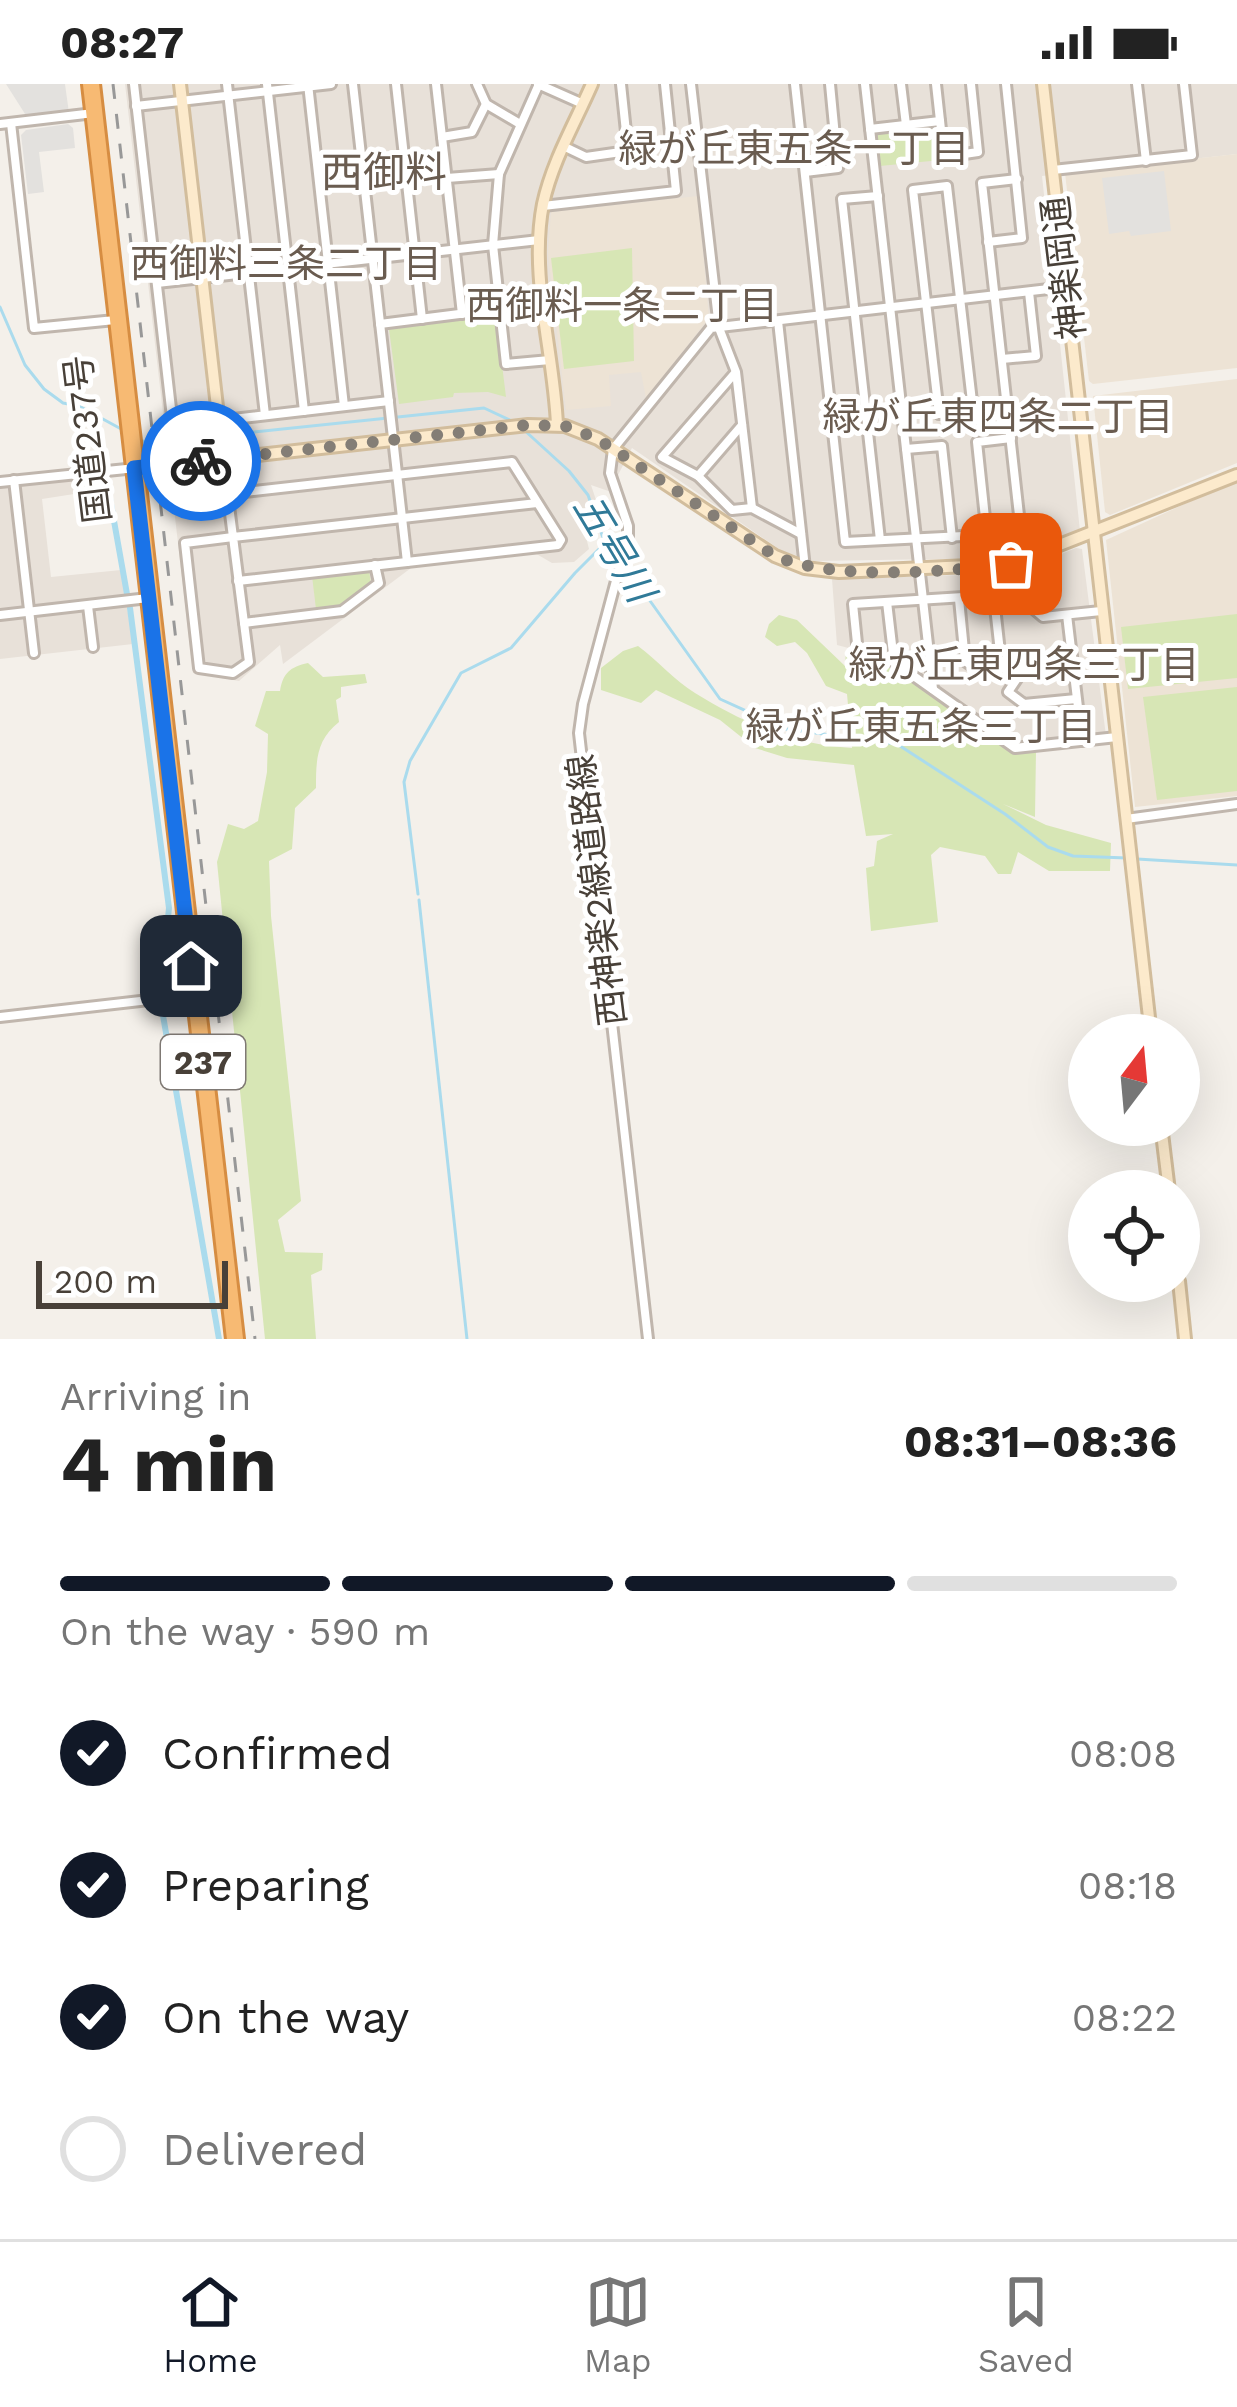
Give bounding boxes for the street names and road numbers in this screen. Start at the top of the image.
street label: 神楽岡通 [1034,194,1094,342]
street label: 国道237号 [57,353,119,525]
street label: 西神楽2線道路線 [560,752,634,1028]
road number: 237 [161,1035,245,1089]

